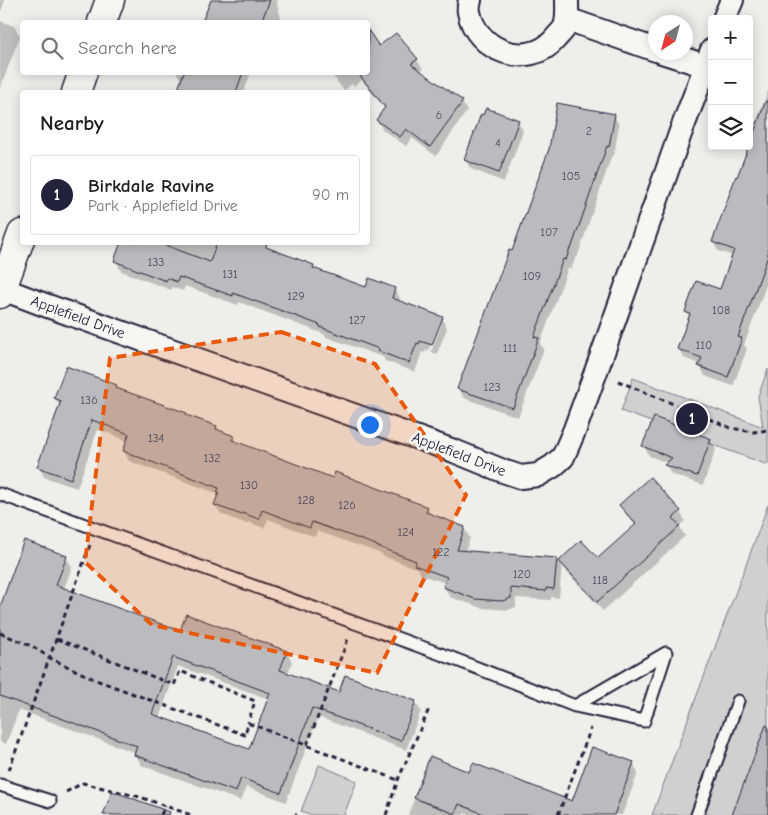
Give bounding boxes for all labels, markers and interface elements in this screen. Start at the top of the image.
north arrow [648,15,693,60]
map controls [708,15,753,150]
button: + [708,15,753,60]
search box [20,20,370,75]
icon: search [38,34,66,62]
text: Search here [78,37,177,59]
button: − [708,60,753,105]
button: layers [708,105,753,150]
house number: 6 [436,108,442,122]
text: Nearby [40,111,104,135]
house number: 2 [586,124,592,138]
house number: 4 [495,136,501,150]
house number: 105 [562,169,580,183]
text: Birkdale Ravine [88,175,214,197]
text: 1 [54,186,60,204]
text: 90 m [312,186,349,204]
text: Park · Applefield Drive [88,197,238,215]
house number: 107 [540,225,558,239]
house number: 133 [148,255,164,269]
house number: 131 [222,267,238,281]
house number: 109 [523,269,541,283]
house number: 129 [287,289,305,303]
street label: Applefield Drive [28,292,128,343]
house number: 108 [712,303,730,317]
house number: 127 [349,313,366,327]
house number: 110 [696,338,712,352]
house number: 111 [503,341,517,355]
house number: 123 [483,380,501,394]
house number: 136 [80,393,98,407]
pin: 1 [676,400,708,438]
your location [357,412,383,438]
street label: Applefield Drive [410,428,509,480]
house number: 134 [148,431,165,445]
house number: 132 [203,451,221,465]
house number: 130 [240,478,258,492]
house number: 128 [297,493,315,507]
house number: 126 [338,498,356,512]
house number: 124 [398,525,415,539]
house number: 122 [432,545,450,559]
house number: 120 [513,567,531,581]
house number: 118 [592,573,608,587]

